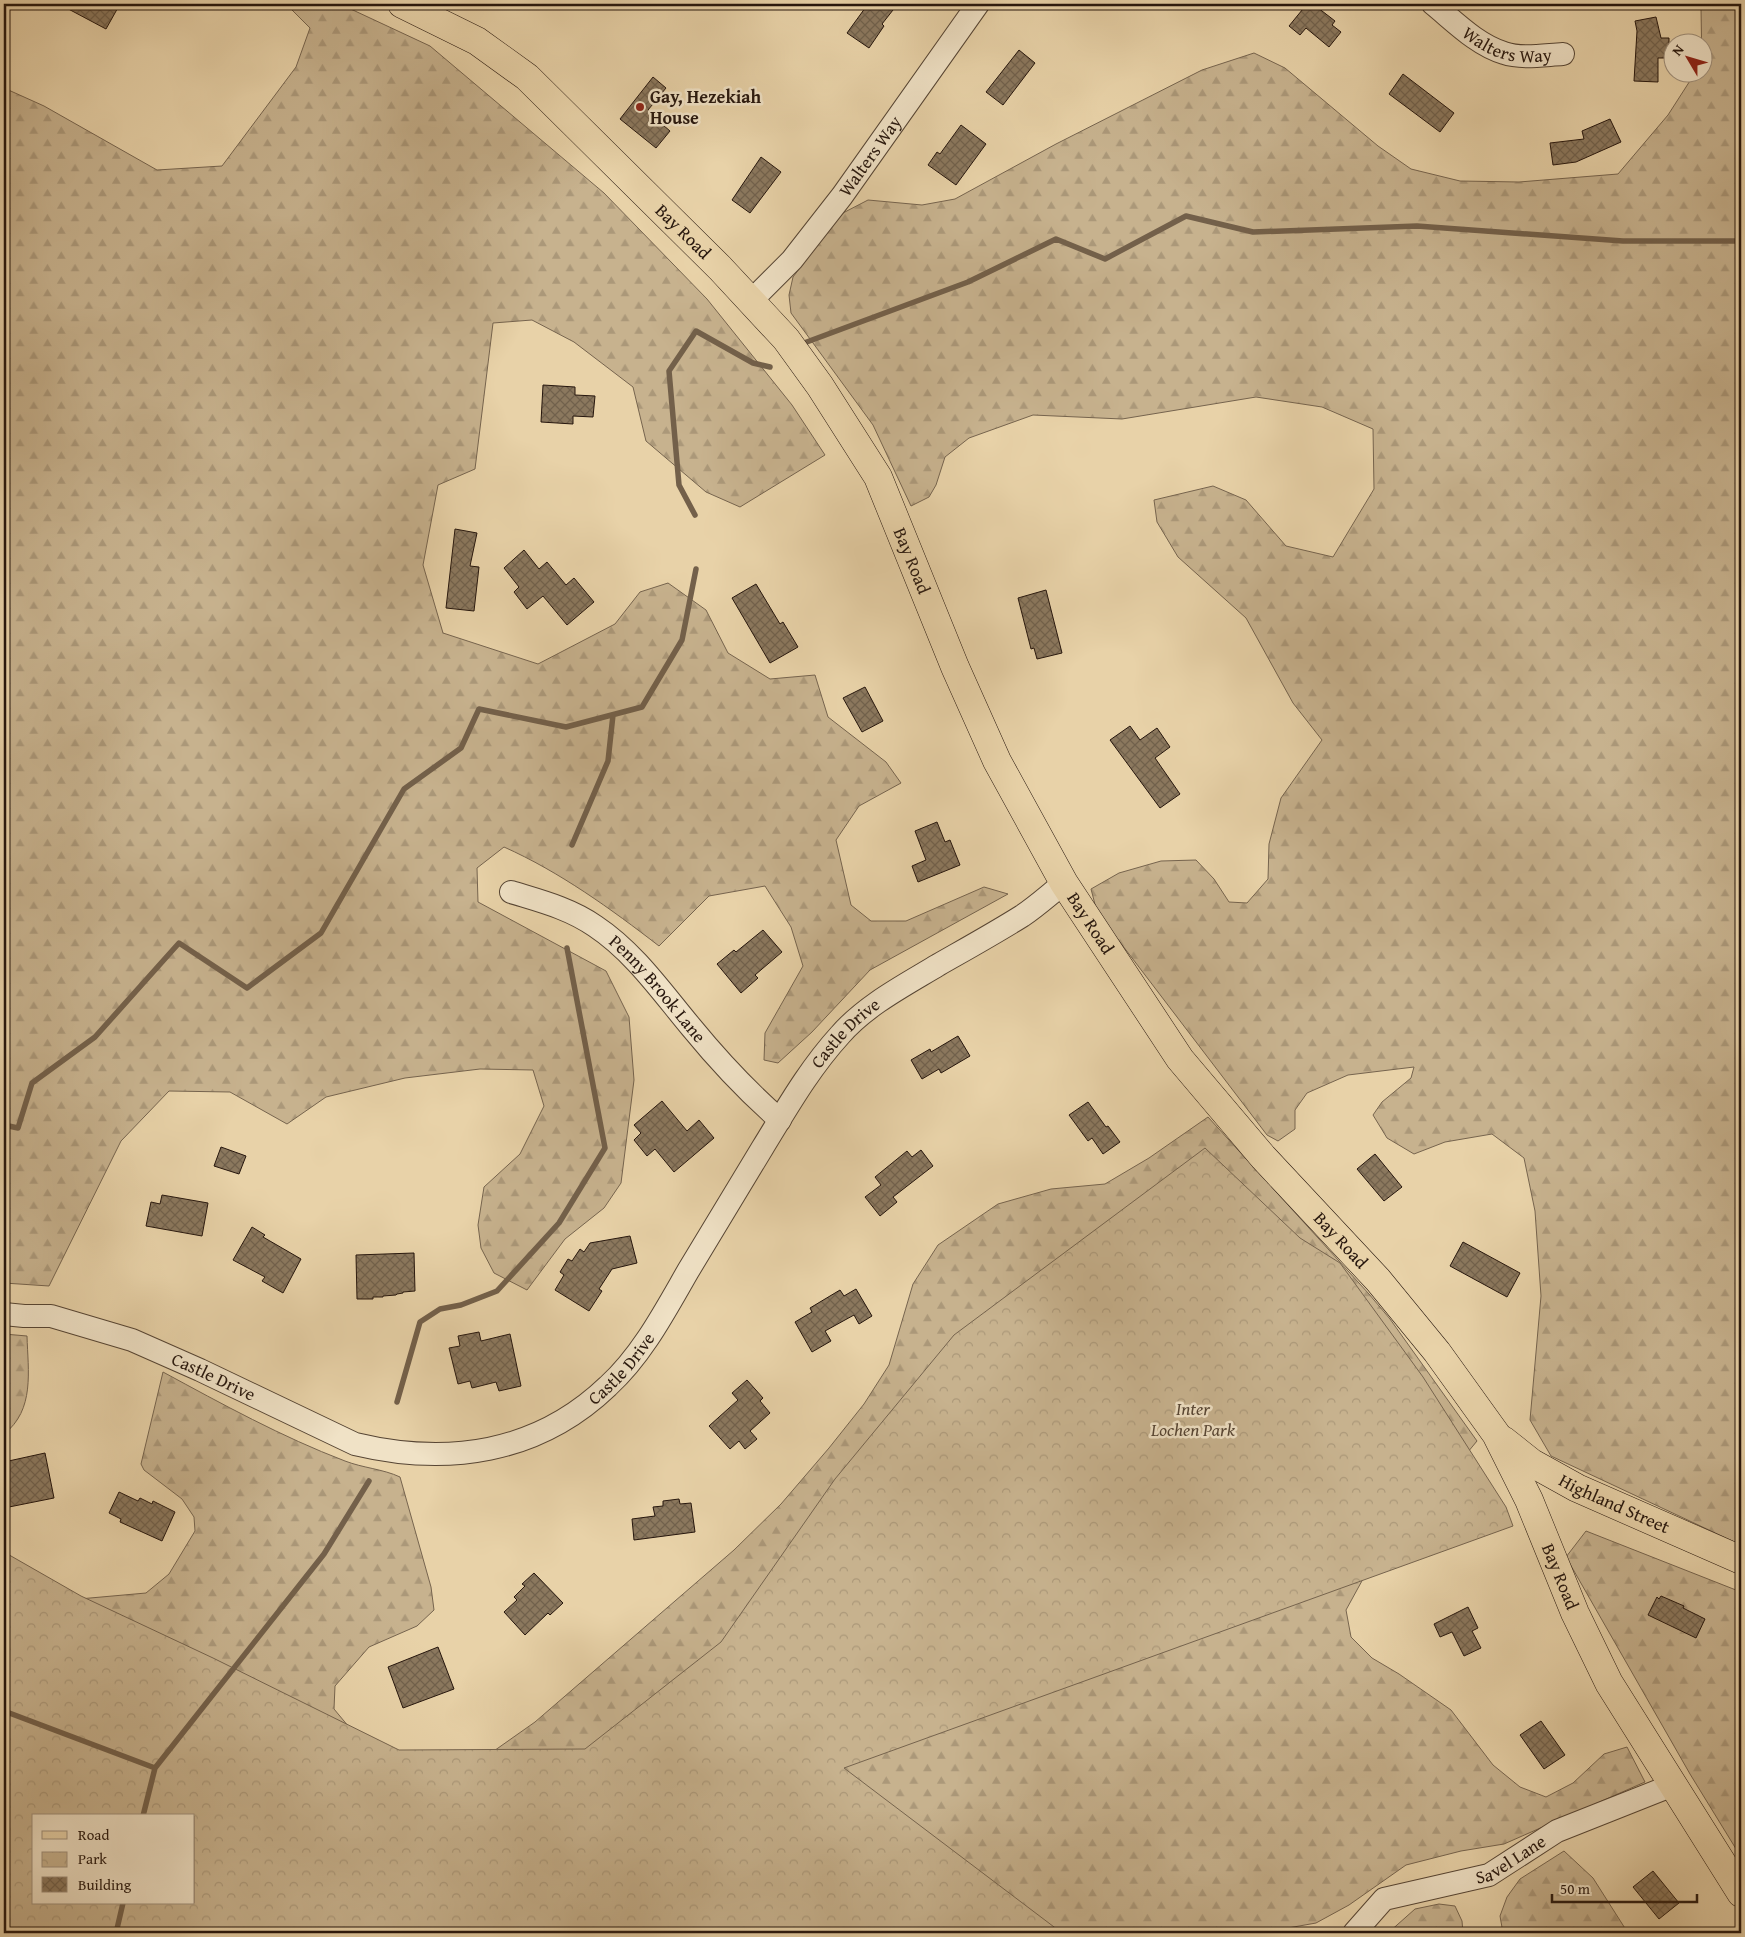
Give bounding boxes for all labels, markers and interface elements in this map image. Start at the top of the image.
street label: Walters Way [1457,19,1553,69]
north arrow [1662,32,1712,82]
text: N [1667,40,1689,60]
place label: Gay, Hezekiah House [650,83,761,131]
marker: Gay, Hezekiah House [634,101,646,113]
street label: Walters Way [832,110,908,202]
street label: Bay Road [649,197,718,265]
street label: Bay Road [887,523,938,598]
street label: Bay Road [1061,887,1122,960]
street label: Penny Brook Lane [603,928,713,1048]
street label: Castle Drive [804,991,885,1074]
street label: Bay Road [1308,1205,1375,1275]
street label: Castle Drive [582,1327,661,1411]
street label: Castle Drive [168,1345,260,1408]
park label: Inter Lochen Park [1150,1395,1236,1443]
street label: Highland Street [1554,1467,1675,1540]
street label: Bay Road [1535,1539,1586,1614]
legend [32,1814,195,1904]
text: Road [78,1824,109,1845]
street label: Savel Lane [1473,1828,1551,1891]
text: Park [78,1848,107,1869]
scale bar [1552,1872,1698,1904]
text: Building [78,1874,132,1895]
text: 50 m [1560,1878,1591,1899]

